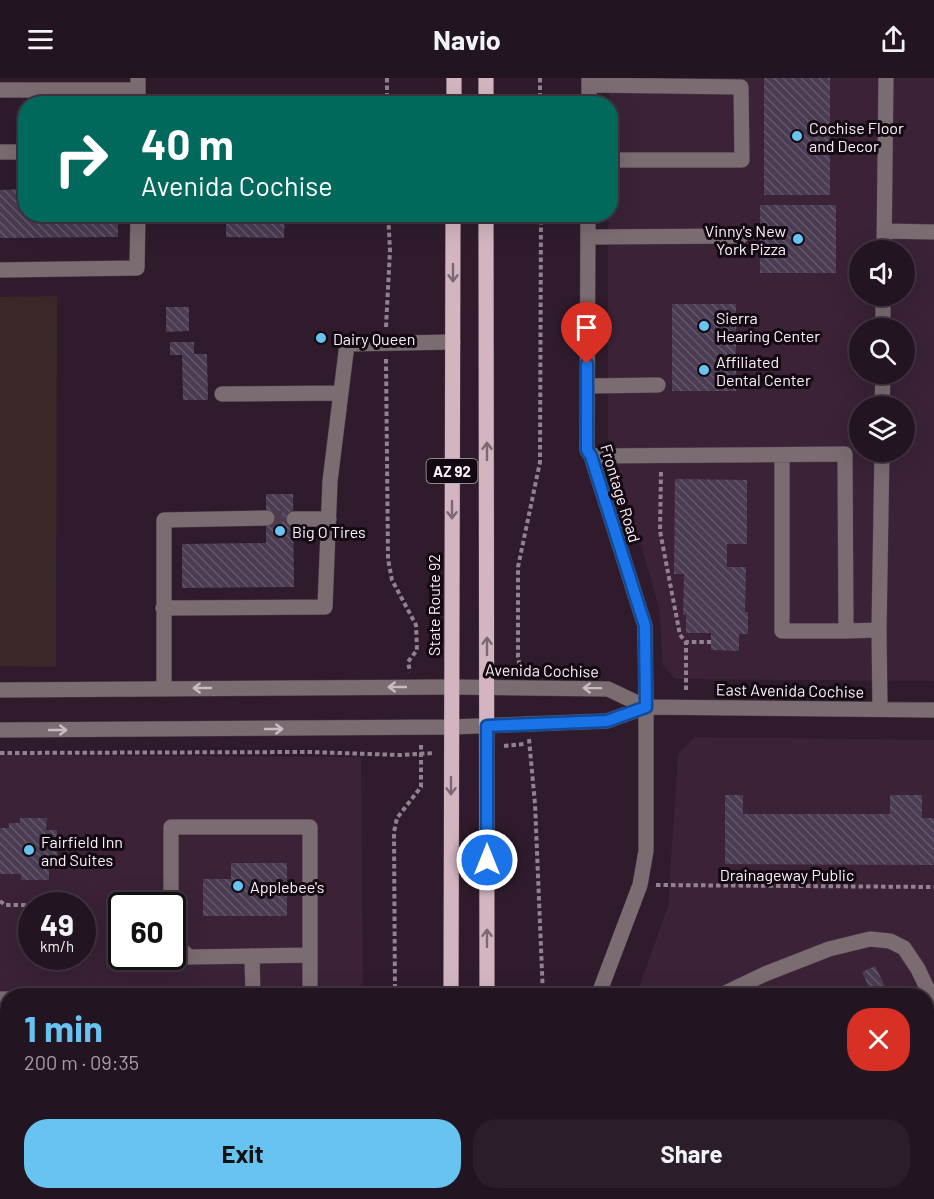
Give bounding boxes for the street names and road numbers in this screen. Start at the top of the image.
street label: Frontage Road [597,442,645,544]
road number: AZ 92 [426,459,478,483]
street label: State Route 92 [424,554,443,656]
street label: Avenida Cochise [485,660,599,680]
street label: East Avenida Cochise [716,679,864,701]
street label: Drainageway Public [720,865,854,884]

